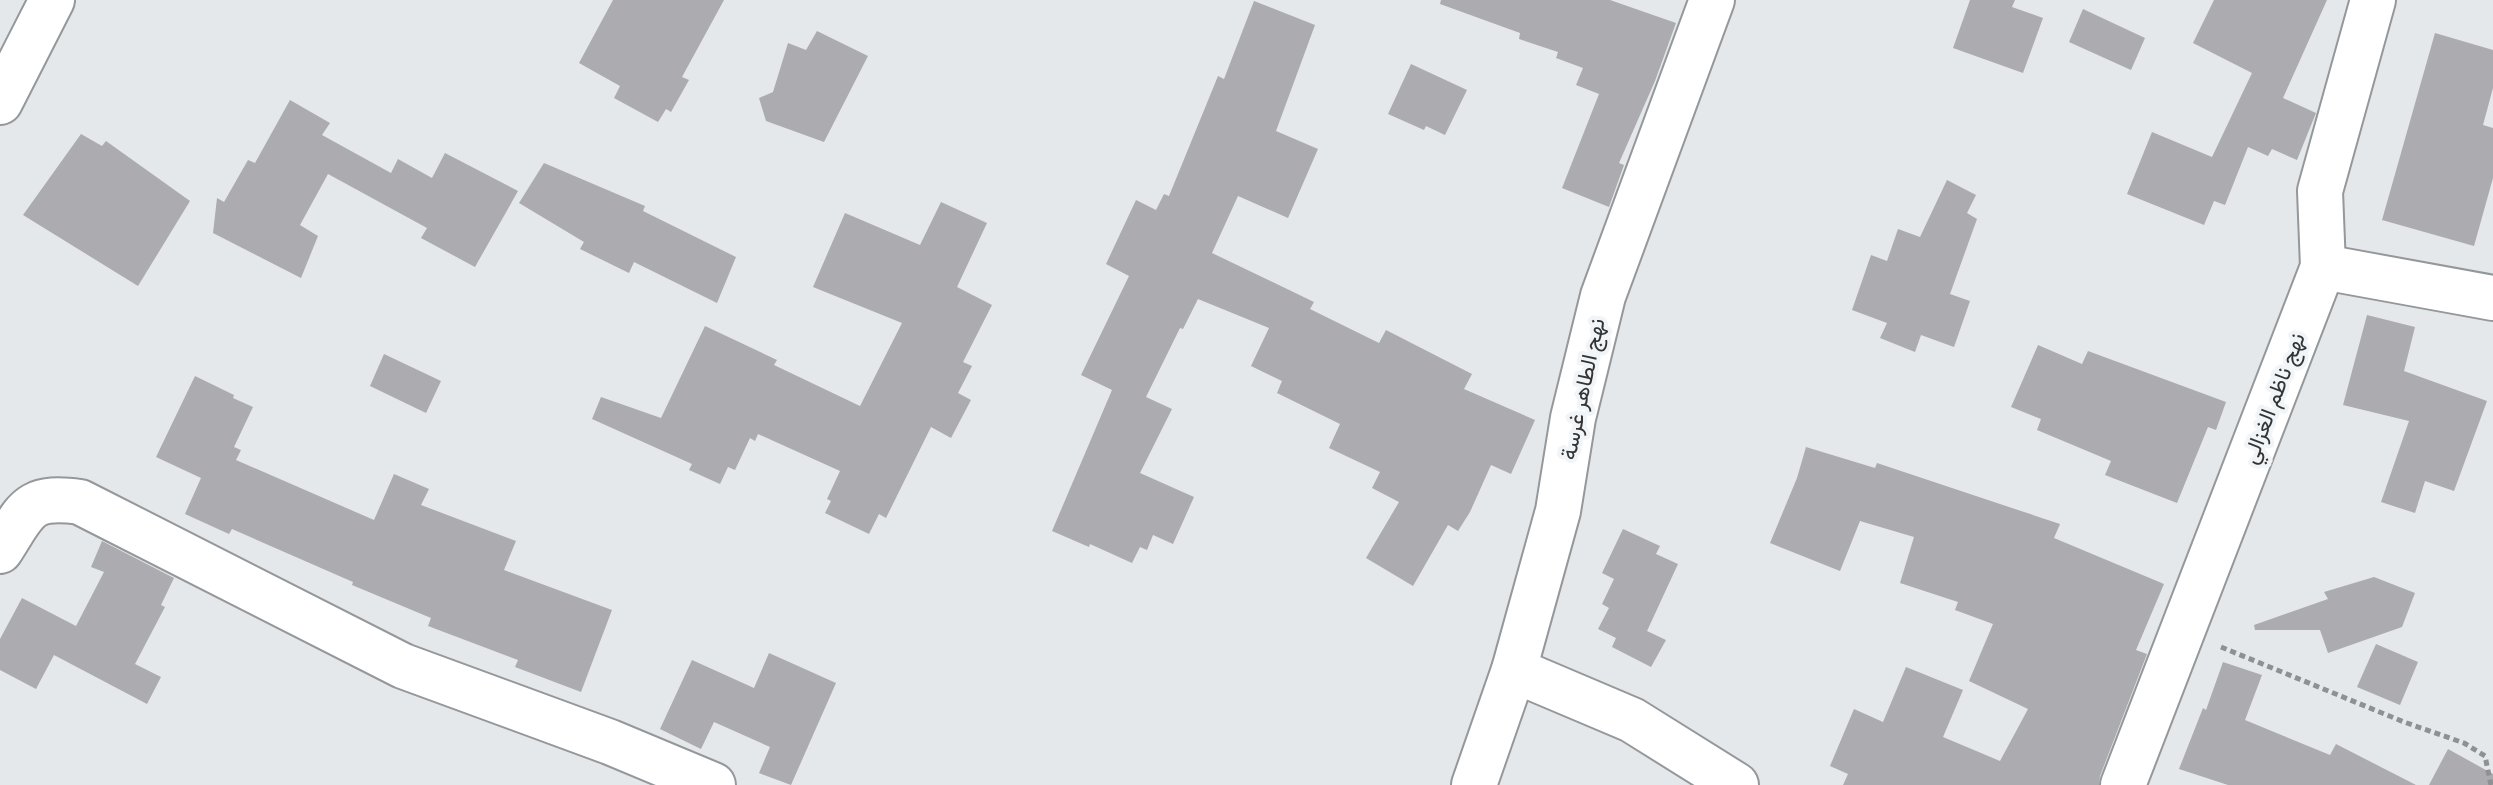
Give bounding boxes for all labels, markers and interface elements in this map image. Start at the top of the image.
street label: نهج الطاهر غرسة [1552,315,1612,463]
street label: نهج ناظم الغزالي [2234,328,2316,469]

